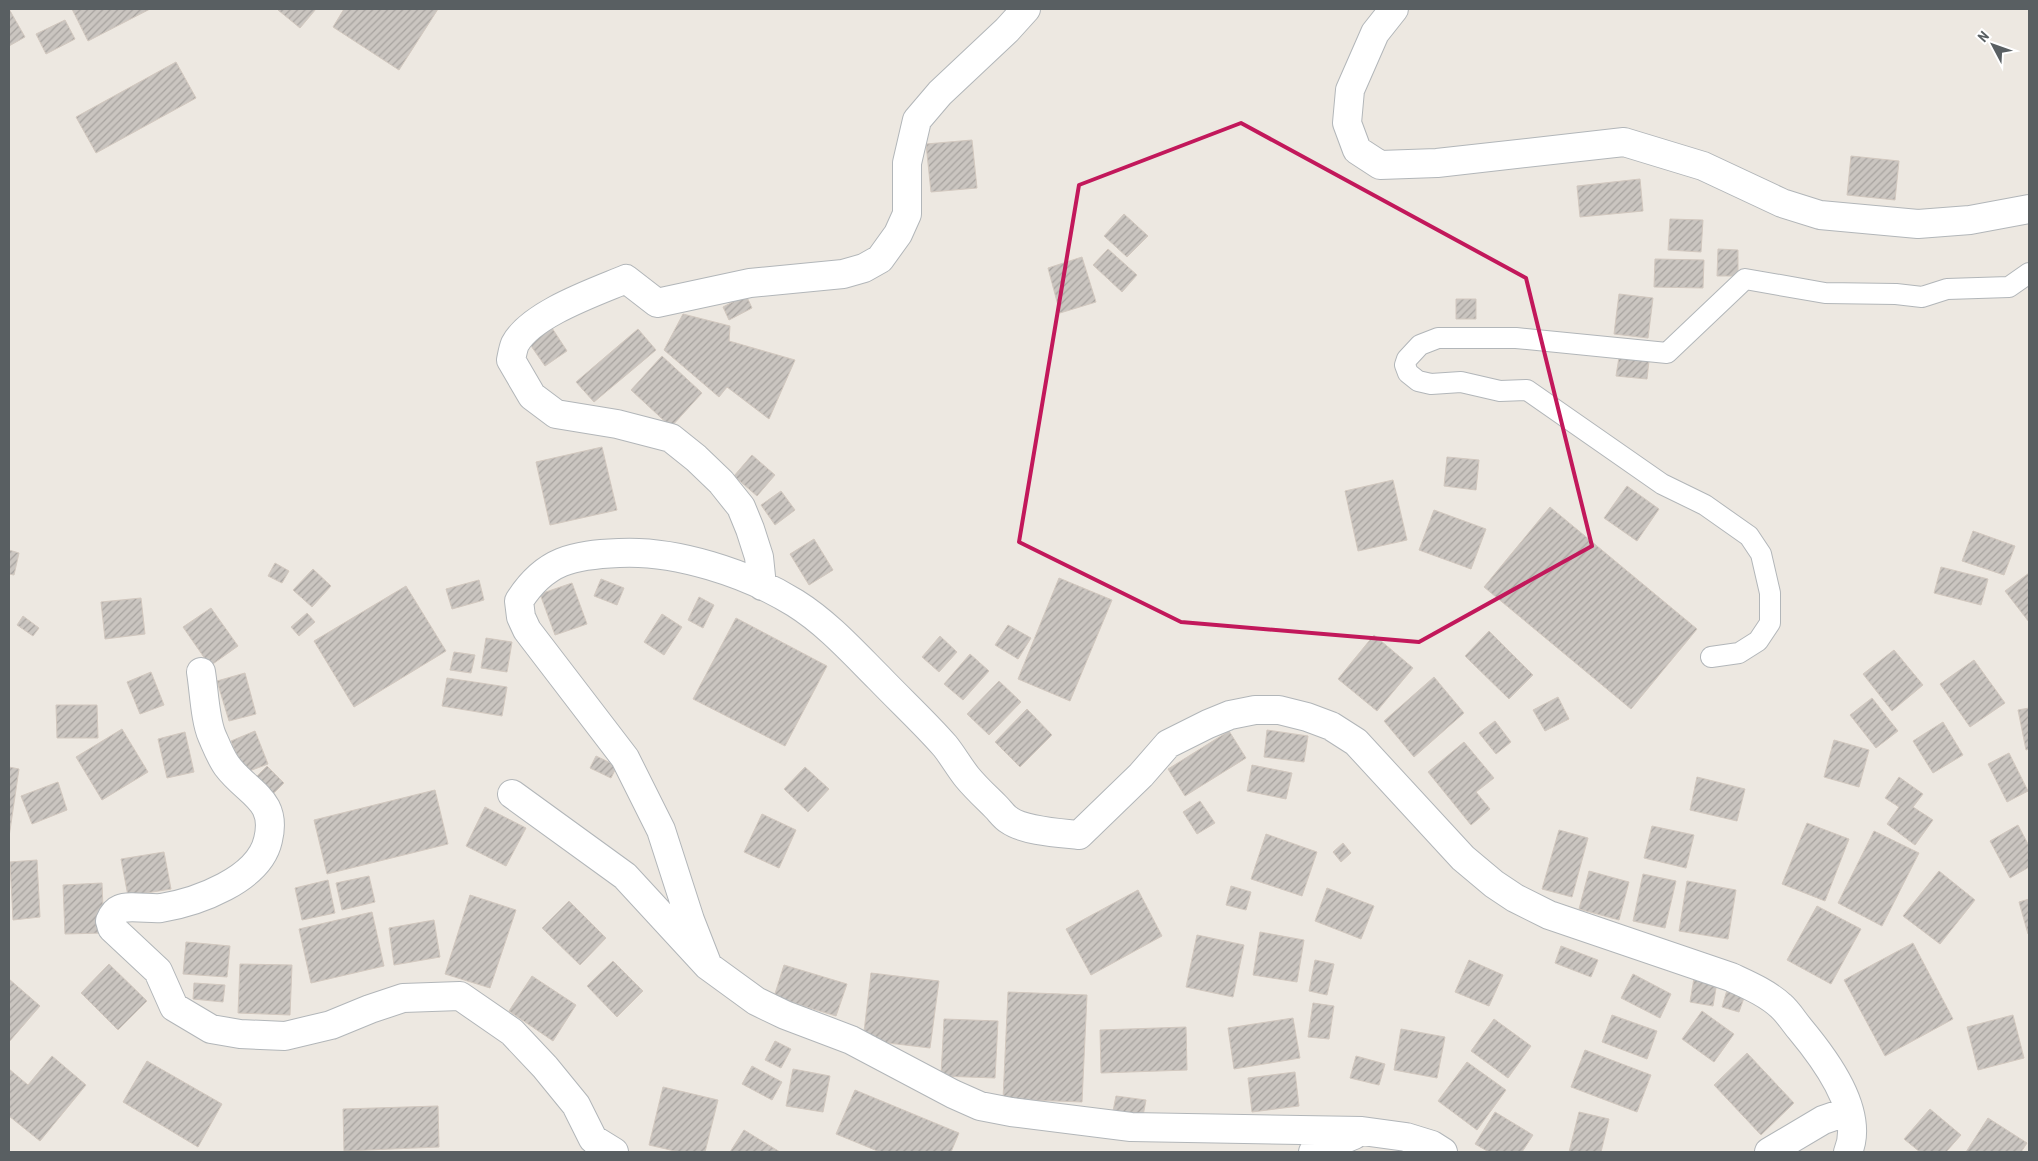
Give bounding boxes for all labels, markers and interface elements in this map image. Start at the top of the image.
north arrow [1968,20,2018,70]
text: N [1974,28,1992,45]

